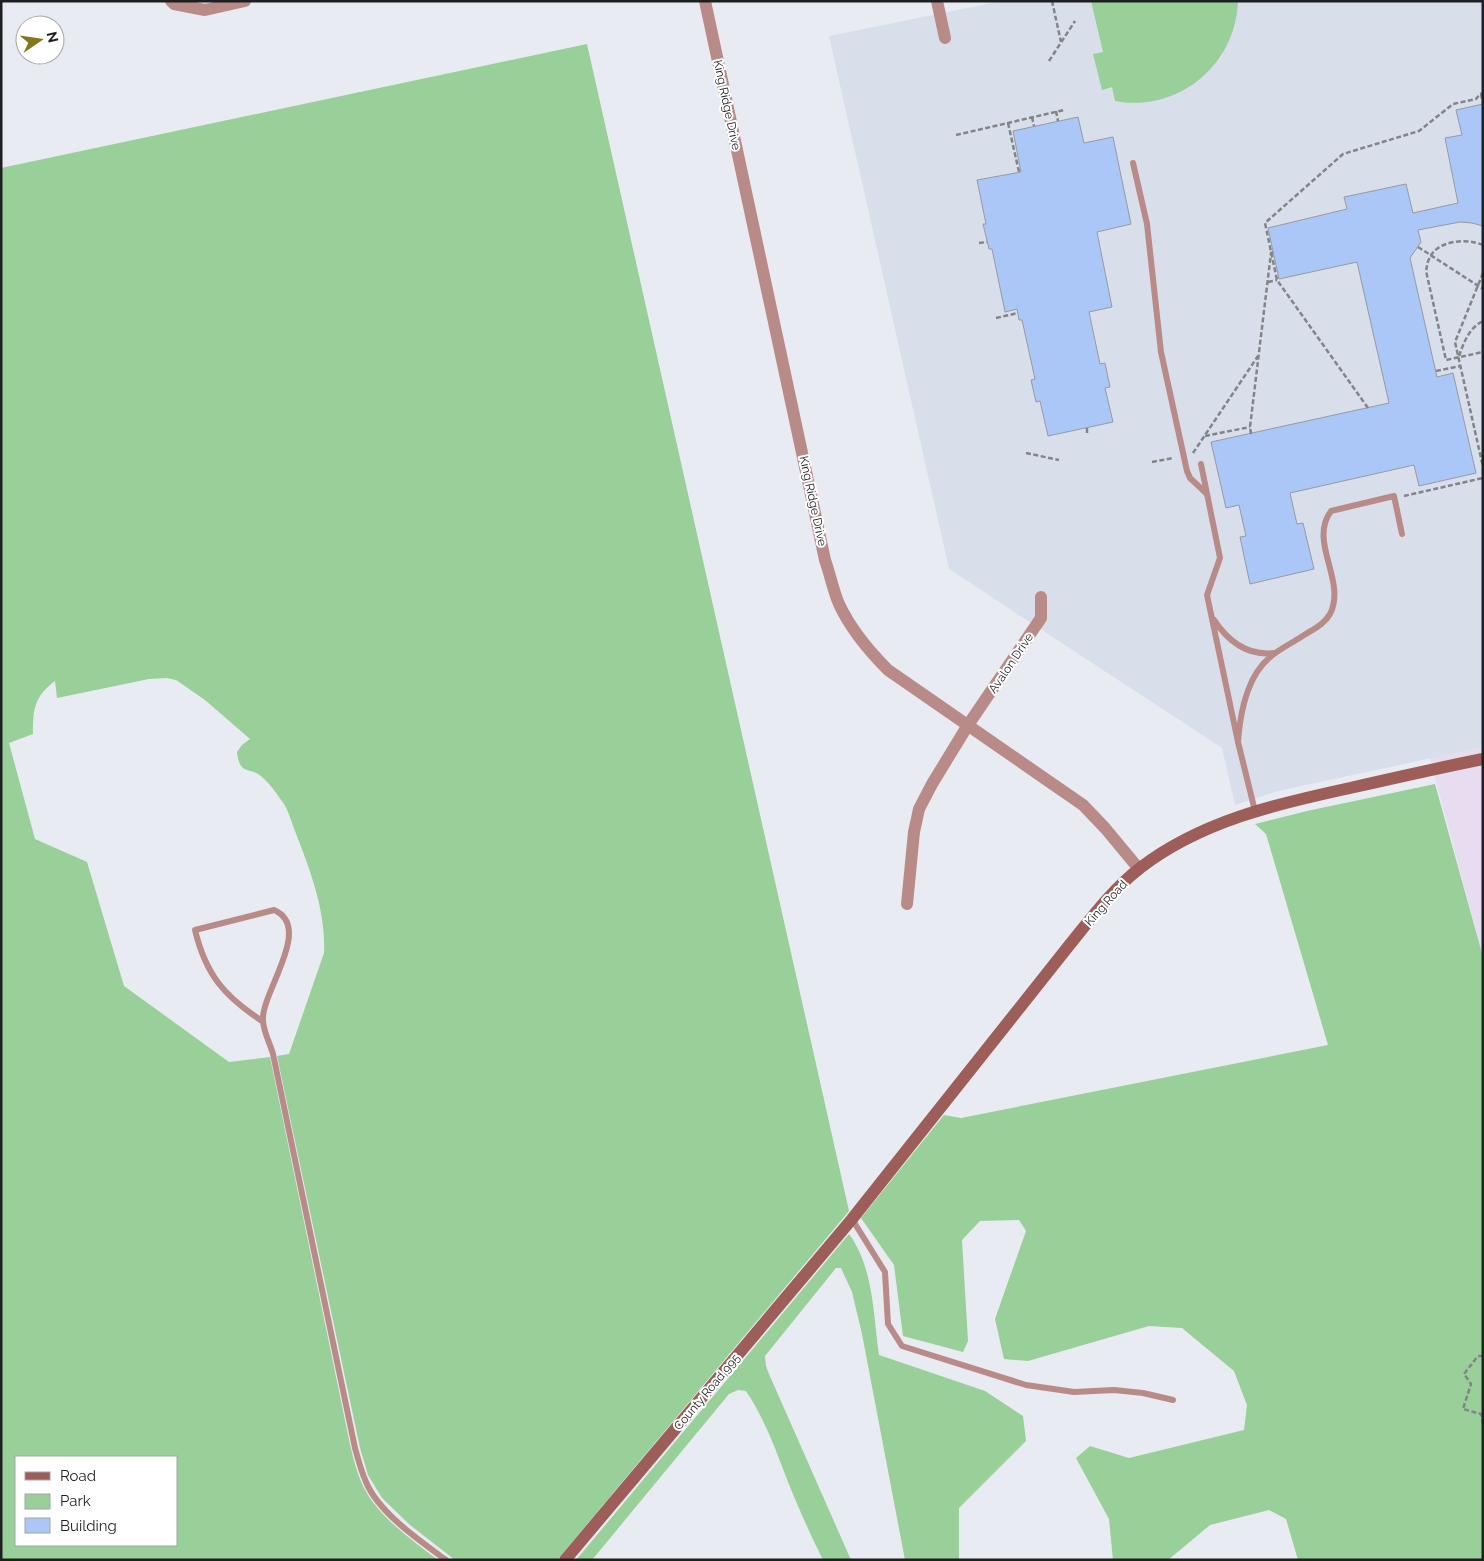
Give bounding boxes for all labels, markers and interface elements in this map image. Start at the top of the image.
north arrow [15,15,65,65]
text: N [44,30,62,44]
street label: King Ridge Drive [711,59,743,151]
street label: King Ridge Drive [797,455,829,547]
street label: Avalon Drive [986,630,1036,696]
street label: King Road [1082,877,1130,929]
street label: County Road 995 [671,1351,743,1433]
legend [15,1456,178,1546]
text: Road [60,1467,96,1485]
text: Park [60,1492,91,1510]
text: Building [60,1517,117,1535]

